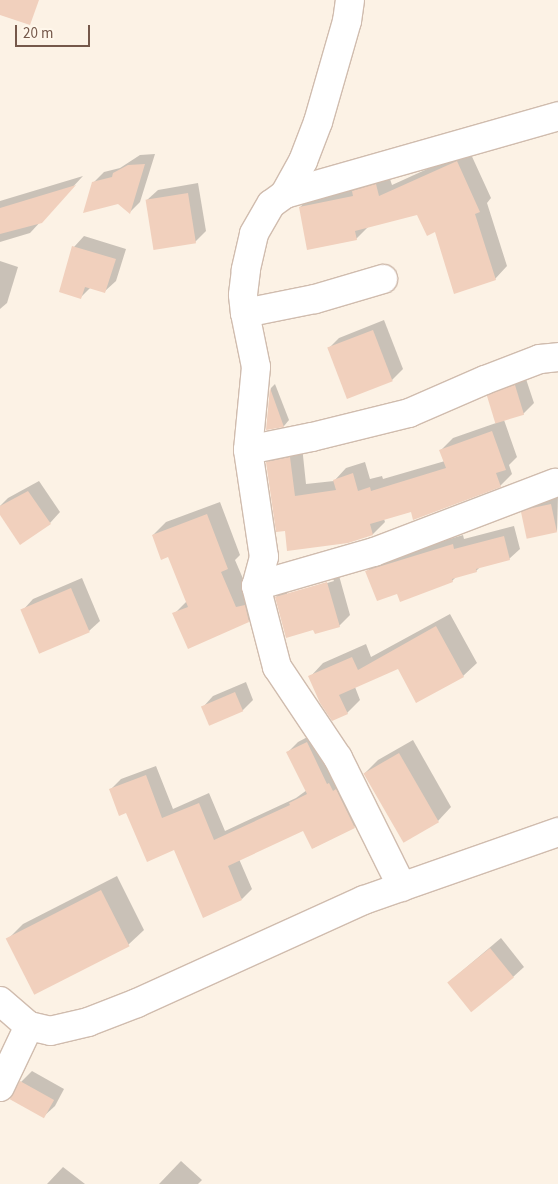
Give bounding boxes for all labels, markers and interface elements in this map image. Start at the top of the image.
scale bar [18,15,92,47]
text: 20 m [23,23,53,44]

